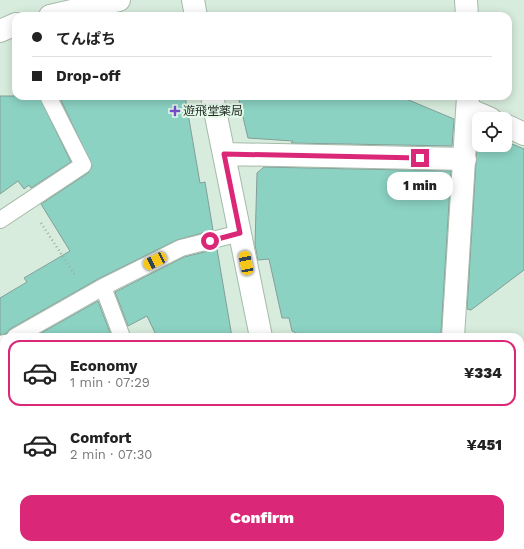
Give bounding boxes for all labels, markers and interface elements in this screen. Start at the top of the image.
text: てんぱち [56,30,116,48]
text: Drop-off [56,67,121,85]
place label: 遊飛堂薬局 [183,104,243,118]
marker: 遊飛堂薬局 [170,106,180,116]
map controls [472,112,512,152]
button: locate [472,112,512,152]
route end [411,149,429,167]
callout: 1 min [387,172,453,200]
text: 1 min [403,178,437,193]
route start [201,232,219,250]
car [142,250,168,272]
car [238,250,254,276]
icon: car [22,355,58,391]
text: Economy [70,357,137,375]
text: ¥334 [464,364,502,382]
text: 1 min · 07:29 [70,375,150,390]
icon: car [22,427,58,463]
text: Comfort [70,429,131,447]
text: ¥451 [466,436,502,454]
text: 2 min · 07:30 [70,447,152,462]
button: Confirm [20,495,504,541]

